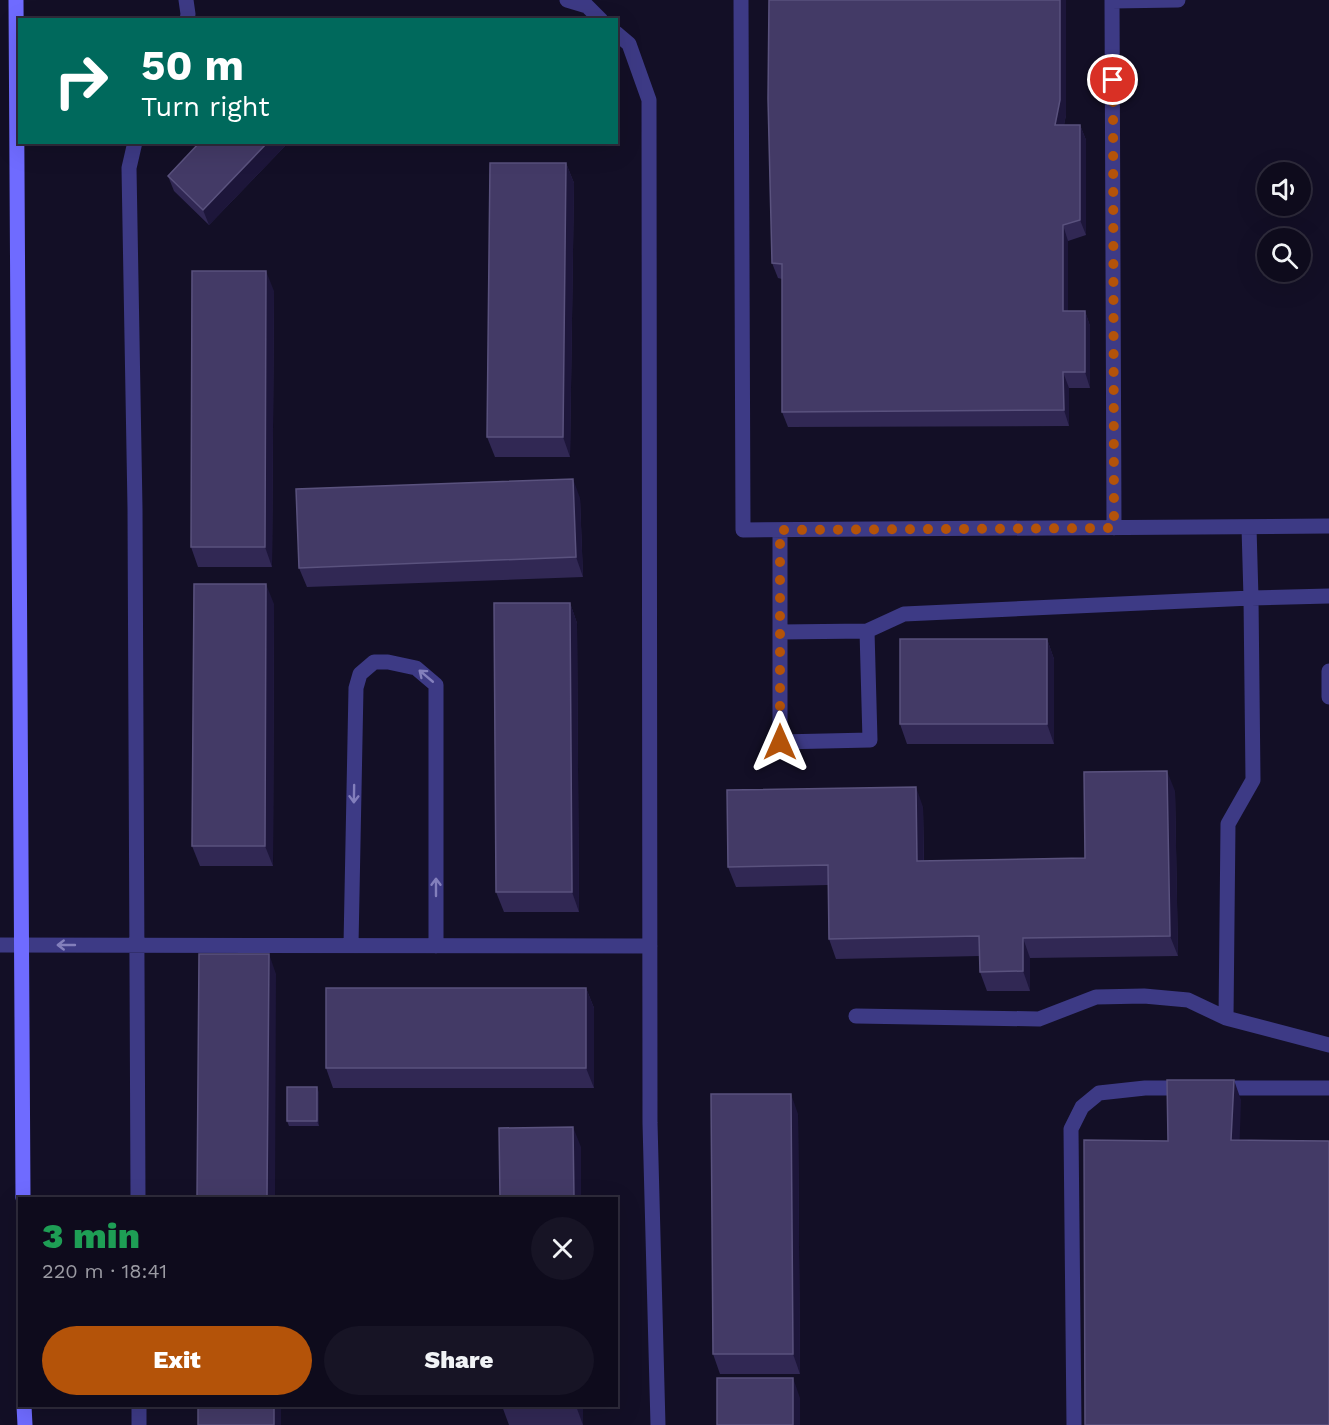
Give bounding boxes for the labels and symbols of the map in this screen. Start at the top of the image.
pin [1087,54,1138,105]
one-way arrow [419,669,434,683]
position arrow [748,710,812,774]
one-way arrow [348,784,360,804]
one-way arrow [430,878,442,898]
one-way arrow [56,939,76,951]

